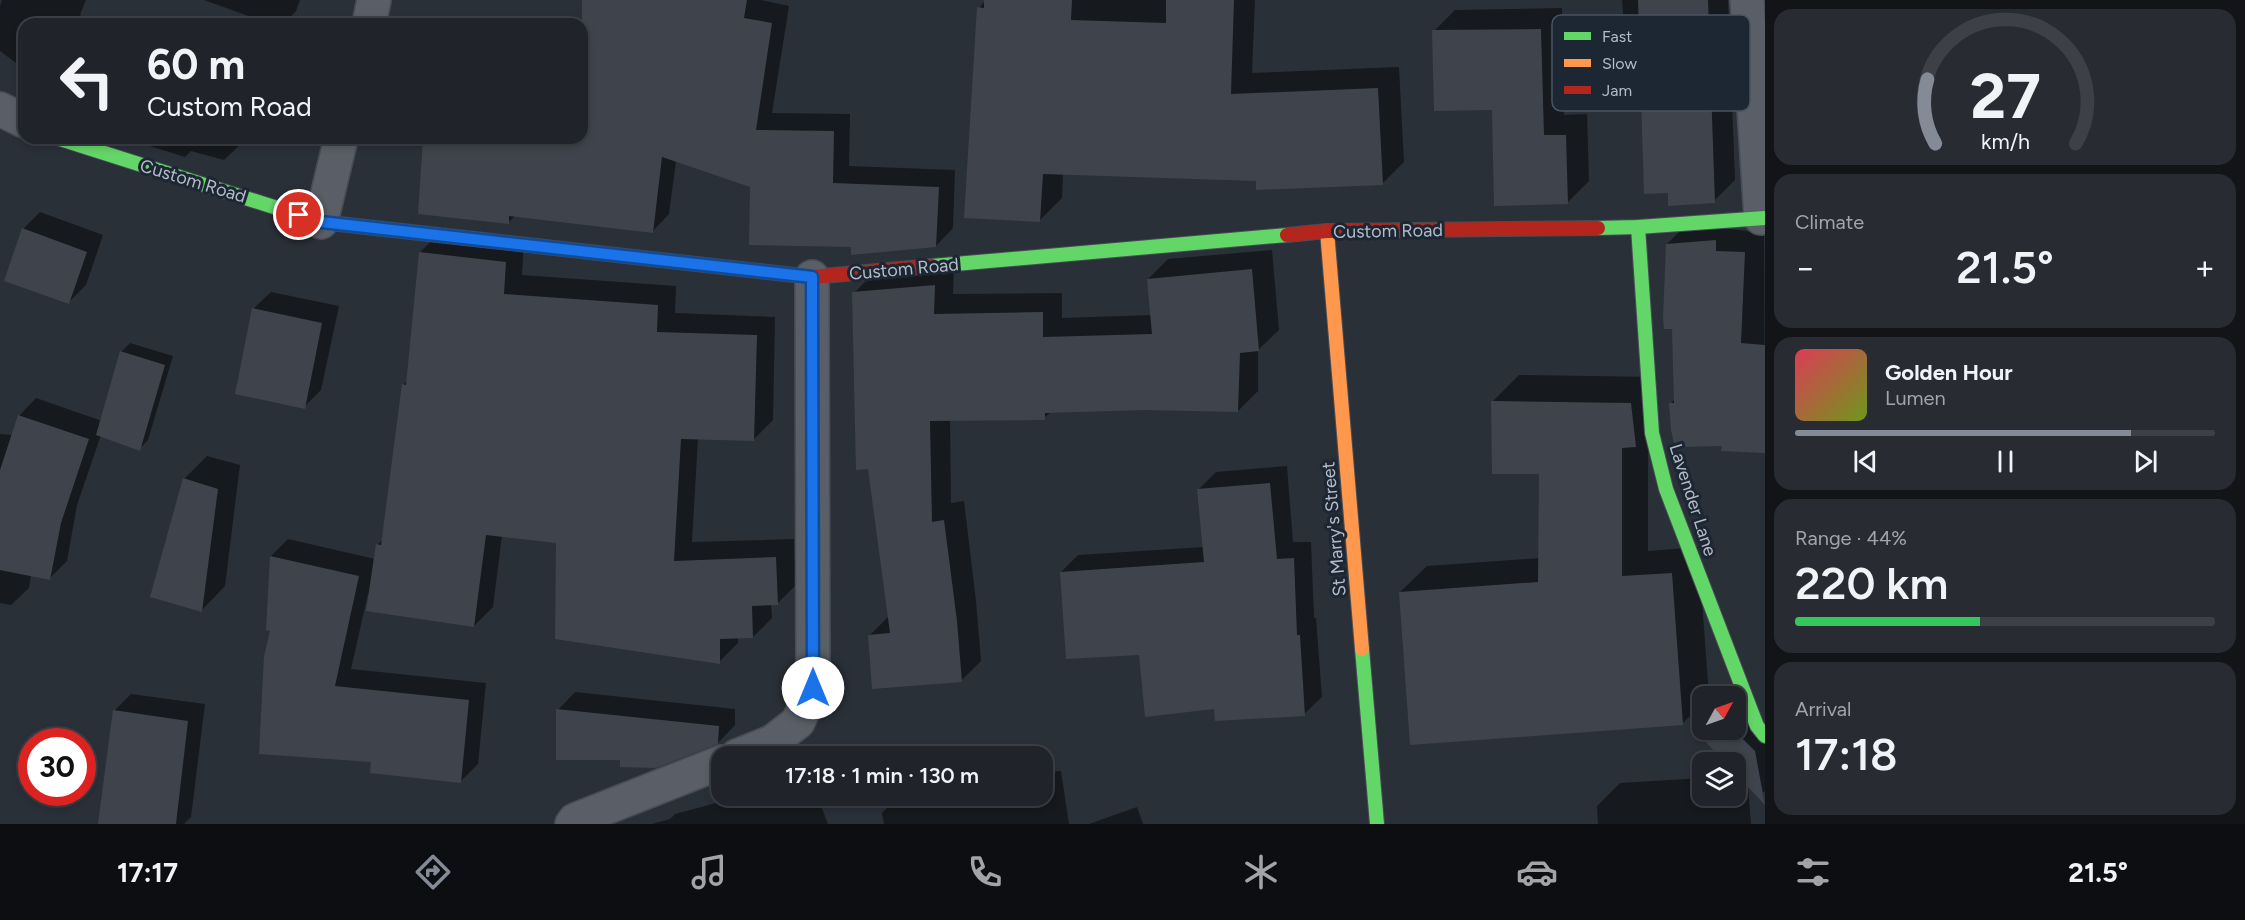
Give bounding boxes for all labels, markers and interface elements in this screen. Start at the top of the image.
legend [1552,15,1750,111]
text: Fast [1602,27,1632,46]
text: 60 m [147,39,245,90]
icon: left [48,42,126,120]
text: Slow [1602,54,1637,73]
text: 27 [1970,59,2040,134]
text: Jam [1602,81,1632,100]
text: Custom Road [147,90,312,123]
text: km/h [1981,129,2029,154]
street label: Custom Road [137,154,249,208]
pin [273,189,324,240]
icon: arrive [282,198,315,231]
text: Climate [1795,210,1864,234]
street label: Custom Road [1333,219,1443,243]
text: 21.5° [1956,240,2054,294]
text: − [1795,248,1816,287]
text: + [2194,248,2215,287]
street label: Custom Road [848,253,960,285]
text: Golden Hour [1885,359,2013,386]
text: Lumen [1885,386,1946,410]
street label: Lavender Lane [1664,441,1722,559]
icon: previous [1849,445,1882,478]
icon: pause [1989,445,2022,478]
icon: next [2129,445,2162,478]
street label: St Marry's Street [1317,461,1351,597]
text: Range · 44% [1795,526,1907,550]
text: 220 km [1795,556,1948,610]
position arrow [781,656,845,720]
north arrow [1692,686,1746,740]
map controls [1692,686,1746,806]
text: Arrival [1795,697,1851,721]
text: 17:18 [1795,727,1898,781]
speed limit sign: 30 [18,728,96,806]
button: layers [1692,752,1746,806]
text: 17:18 · 1 min · 130 m [785,762,979,789]
icon: directions [412,851,454,893]
icon: music [688,851,730,893]
icon: phone [964,851,1006,893]
icon: climate [1240,851,1282,893]
icon: car [1516,851,1558,893]
icon: filters [1792,851,1834,893]
text: 17:17 [117,856,178,889]
text: 21.5° [2068,856,2128,889]

